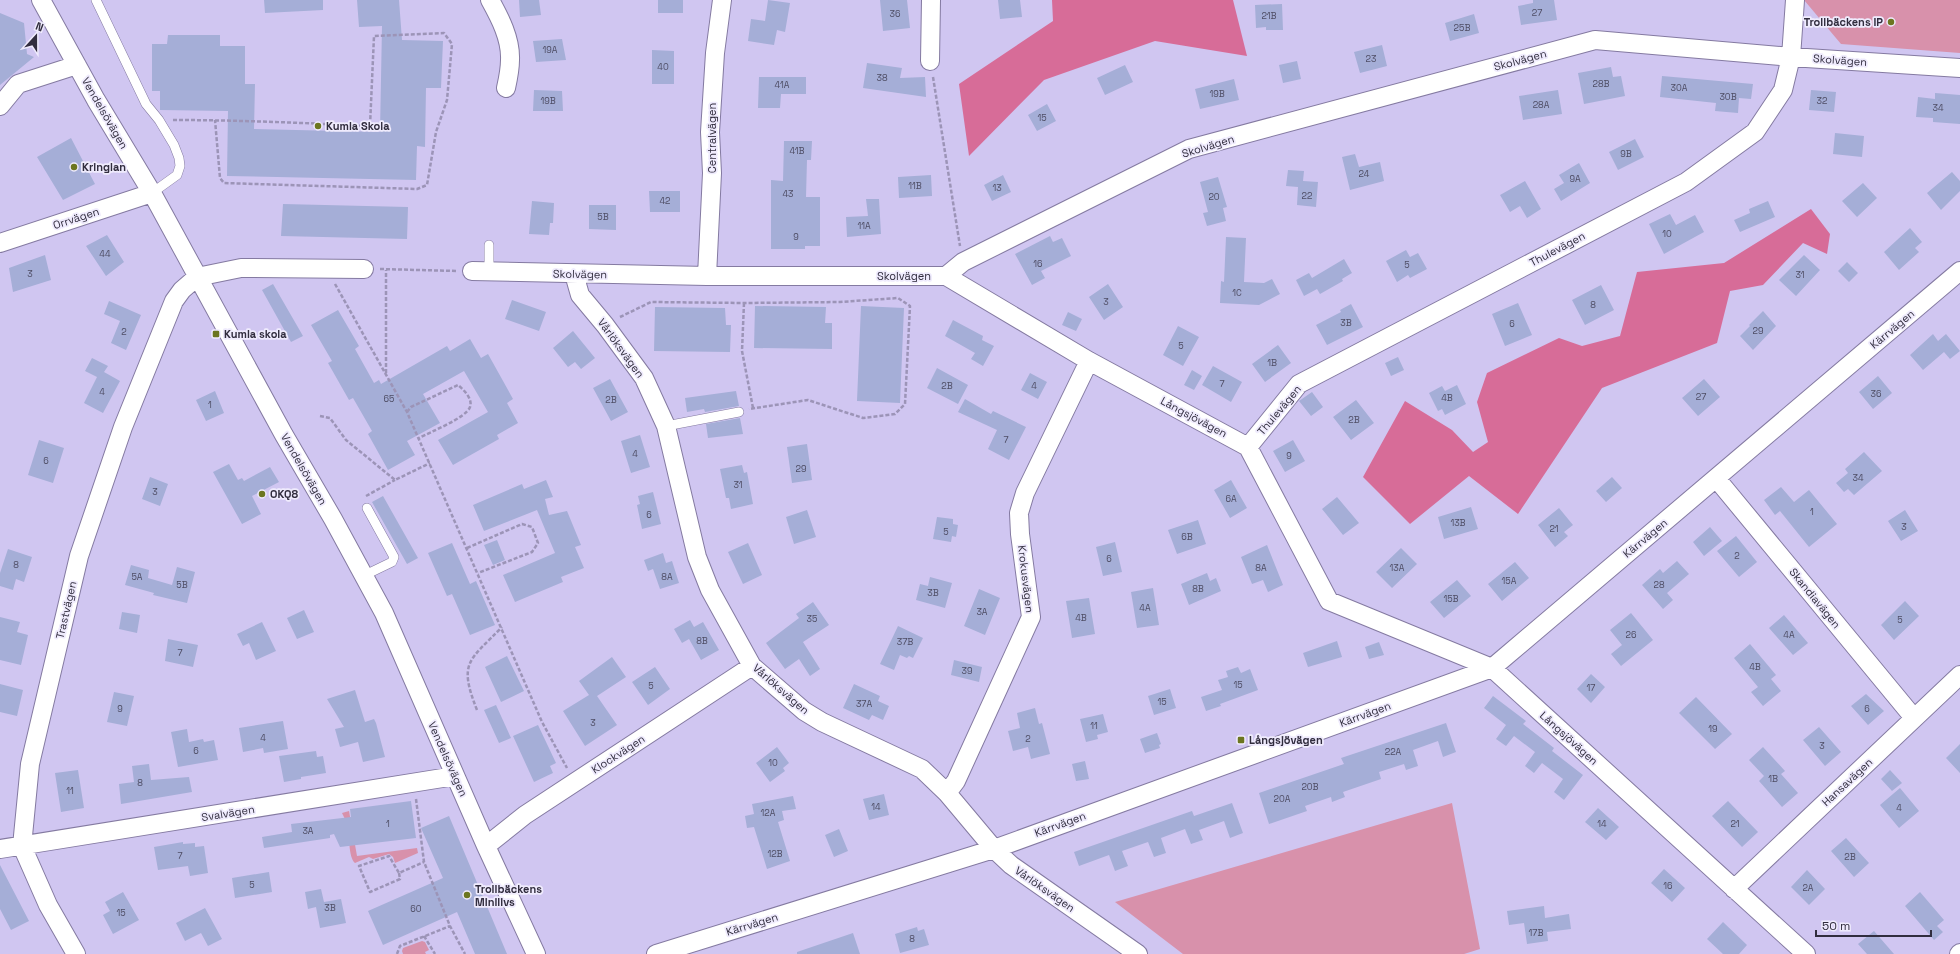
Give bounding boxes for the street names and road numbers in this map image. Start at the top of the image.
street label: Skolvägen [1492,46,1548,74]
street label: Skolvägen [1813,51,1867,69]
street label: Vendelsövägen [79,75,131,151]
street label: Centralvägen [705,103,719,173]
street label: Skolvägen [1180,131,1236,161]
street label: Orrvägen [51,204,101,232]
street label: Thulevägen [1527,228,1587,270]
street label: Skolvägen [553,267,607,281]
street label: Skolvägen [877,269,931,283]
street label: Kärrvägen [1867,306,1917,352]
street label: Vårlöksvägen [595,316,647,380]
street label: Thulevägen [1254,382,1304,438]
street label: Långsjövägen [1158,394,1230,440]
street label: Vendelsövägen [278,431,330,507]
street label: Kärrvägen [1620,515,1670,561]
street label: Krokusvägen [1015,544,1037,614]
street label: Skandiavägen [1786,565,1844,631]
street label: Trastvägen [53,580,79,640]
street label: Vårlöksvägen [750,661,812,717]
street label: Kärrvägen [1337,698,1393,730]
street label: Långsjövägen [1537,708,1601,768]
street label: Vendelsövägen [425,719,471,799]
street label: Klockvägen [589,732,647,776]
street label: Hansavägen [1819,755,1875,809]
street label: Svalvägen [200,802,256,824]
street label: Kärrvägen [1032,808,1088,840]
street label: Vårlöksvägen [1012,863,1078,915]
street label: Kärrvägen [724,909,780,939]

